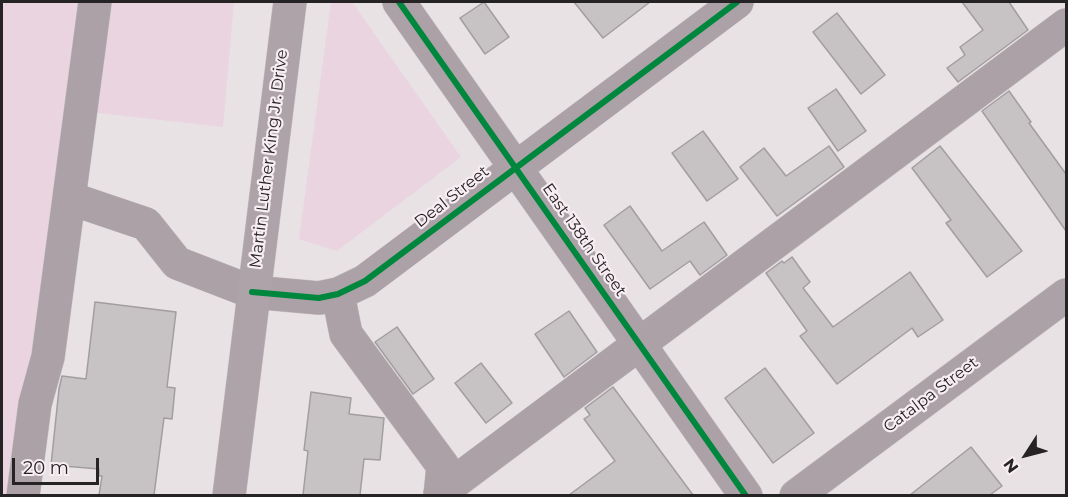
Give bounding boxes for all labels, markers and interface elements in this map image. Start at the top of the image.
street label: Martin Luther King Jr. Drive [246,49,292,269]
street label: Deal Street [411,162,493,232]
street label: East 138th Street [538,180,630,300]
street label: Catalpa Street [880,353,982,437]
north arrow [996,425,1056,485]
scale bar [15,446,102,484]
text: N [1000,455,1023,477]
text: 20 m [23,457,69,479]

